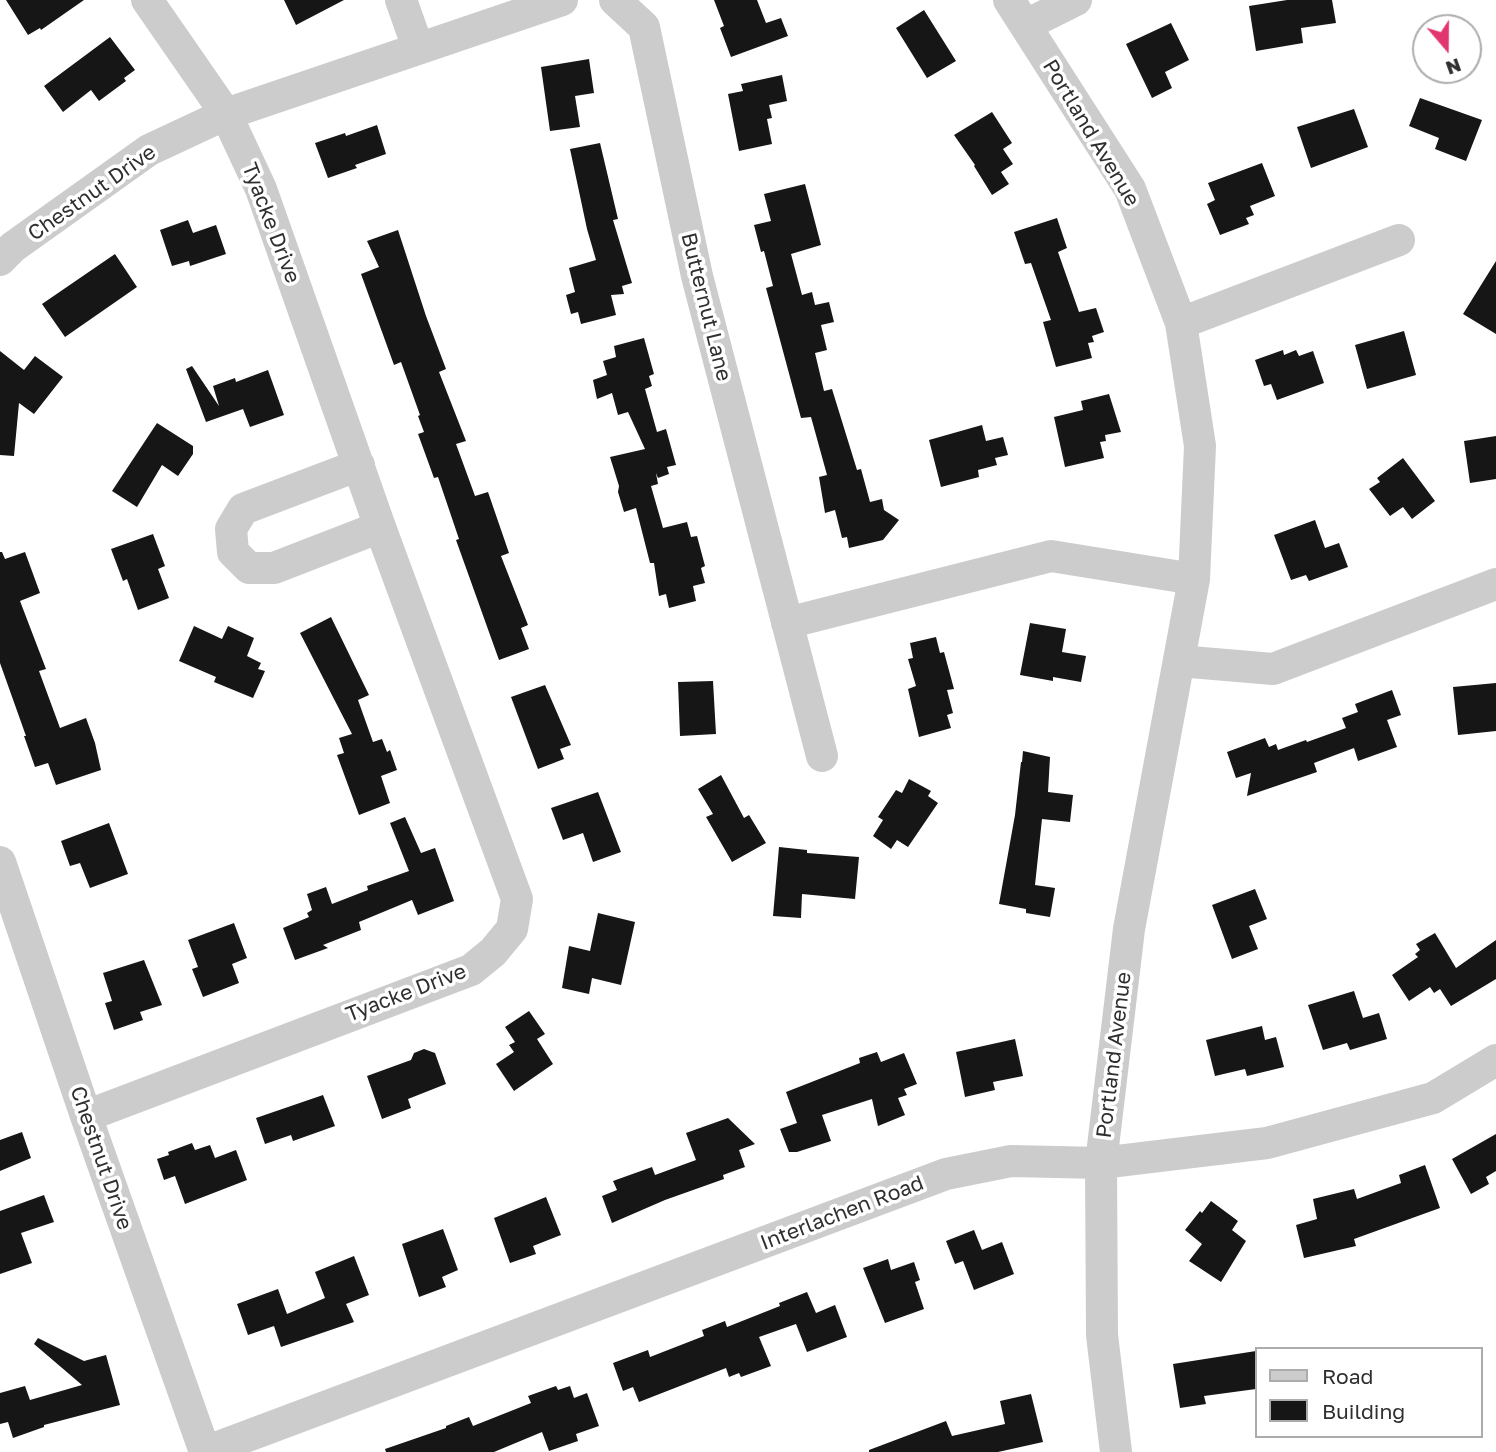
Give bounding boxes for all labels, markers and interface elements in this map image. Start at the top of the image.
north arrow [1412,14,1482,84]
text: N [1443,54,1464,81]
street label: Portland Avenue [1037,55,1145,211]
street label: Chestnut Drive [23,140,161,246]
street label: Tyacke Drive [237,159,305,287]
street label: Butternut Lane [675,230,737,384]
street label: Tyacke Drive [342,959,470,1027]
street label: Portland Avenue [1091,971,1137,1139]
street label: Chestnut Drive [65,1083,137,1233]
street label: Interlachen Road [757,1170,927,1256]
legend [1254,1347,1482,1438]
text: Road [1322,1363,1373,1389]
text: Building [1322,1398,1405,1424]

